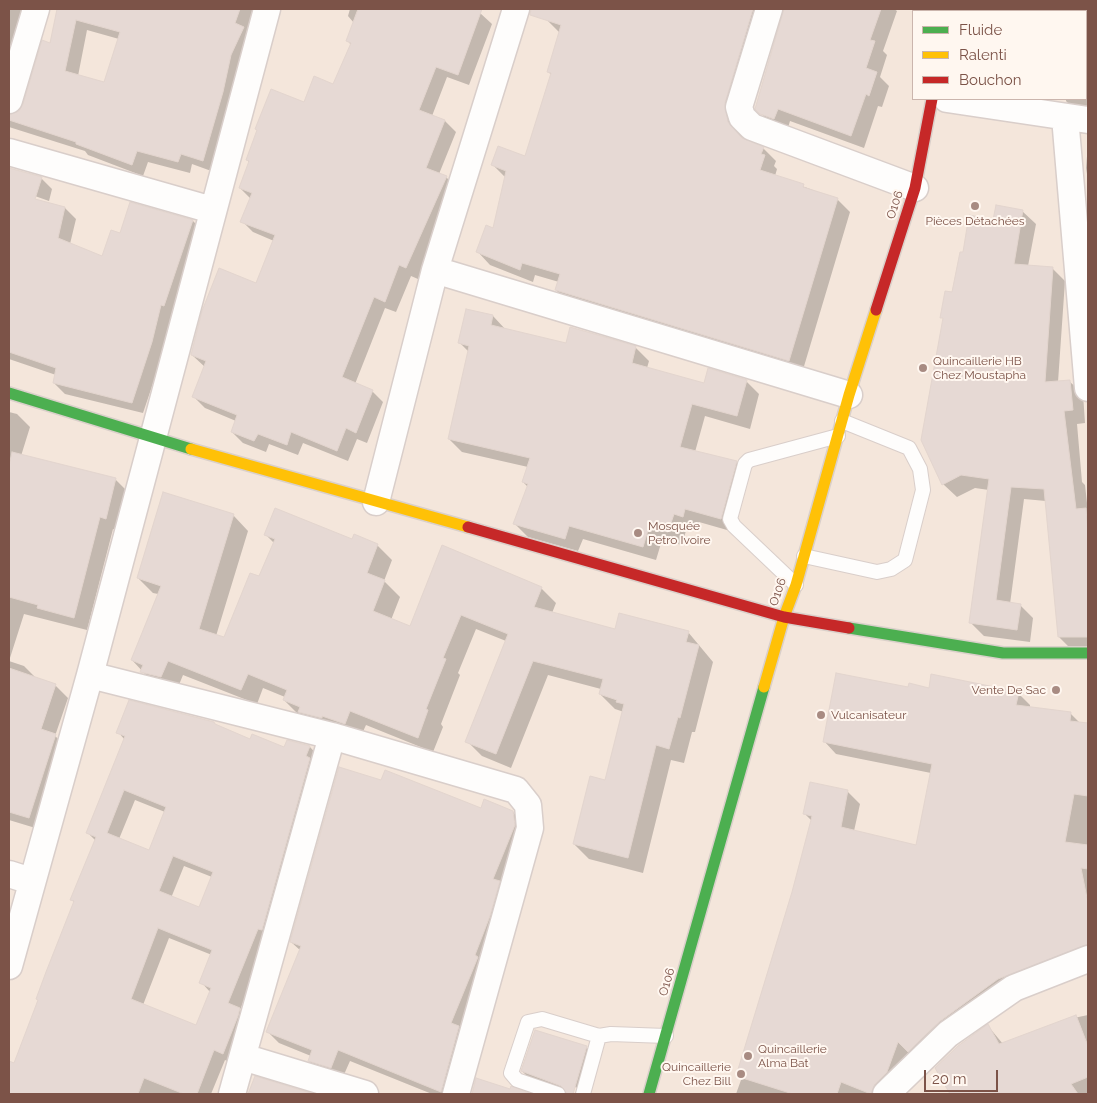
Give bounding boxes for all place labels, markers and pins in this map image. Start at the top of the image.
marker: Pièces Détachées [969,200,981,212]
place label: Pièces Détachées [925,214,1025,228]
place label: Quincaillerie HB Chez Moustapha [933,354,1026,382]
marker: Quincaillerie HB Chez Moustapha [917,362,929,374]
place label: Mosquée Petro Ivoire [648,519,711,547]
marker: Mosquée Petro Ivoire [632,527,644,539]
place label: Vente De Sac [972,683,1046,697]
marker: Vente De Sac [1050,684,1062,696]
place label: Vulcanisateur [831,708,906,722]
marker: Vulcanisateur [815,709,827,721]
place label: Quincaillerie Alma Bat [758,1042,827,1070]
marker: Quincaillerie Alma Bat [742,1050,754,1062]
place label: Quincaillerie Chez Bill [662,1060,731,1088]
marker: Quincaillerie Chez Bill [735,1068,747,1080]

